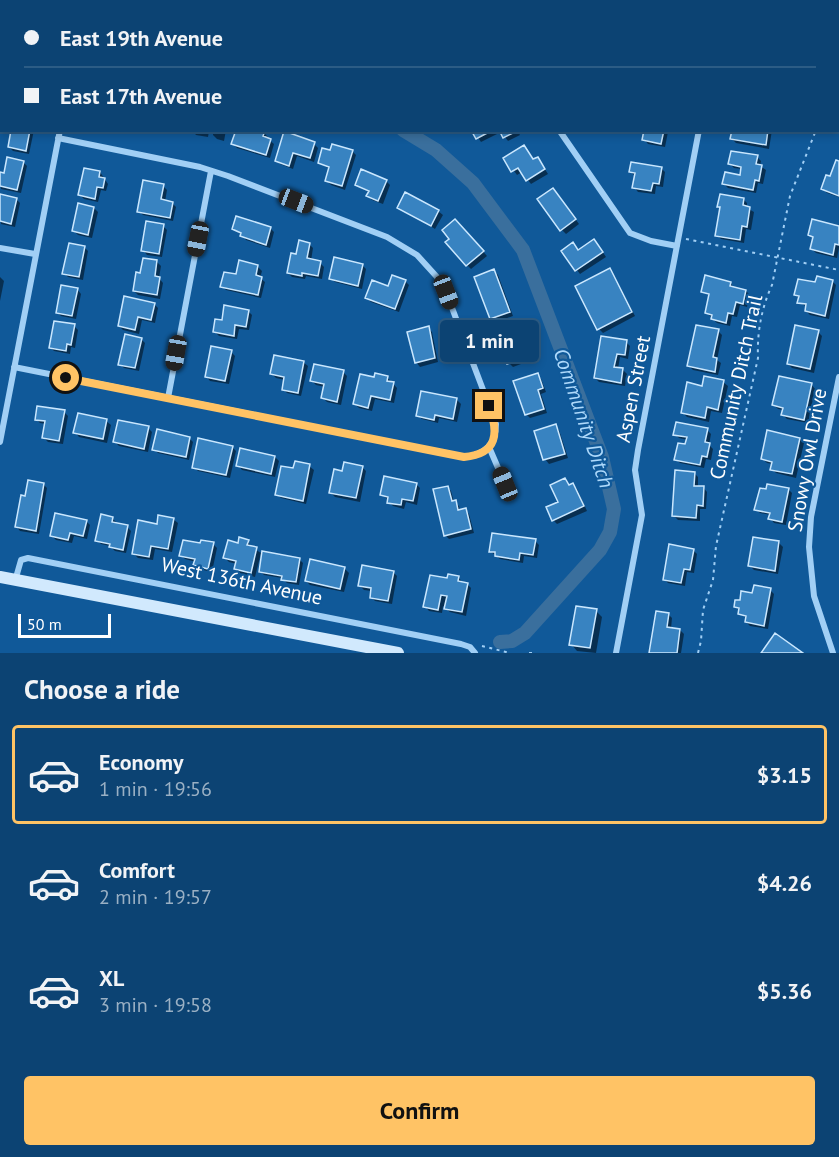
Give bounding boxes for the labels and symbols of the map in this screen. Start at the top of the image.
car [276,186,316,216]
car [186,220,210,258]
car [431,272,461,312]
street label: Community Ditch Trail [704,292,768,482]
callout: 1 min [440,319,538,361]
street label: Aspen Street [610,333,656,445]
car [164,334,188,372]
water label: Community Ditch [547,345,621,491]
route start [52,364,79,391]
street label: Snowy Owl Drive [782,386,832,534]
route end [475,392,502,419]
car [490,464,520,504]
street label: West 136th Avenue [159,551,325,611]
scale bar [18,611,111,638]

